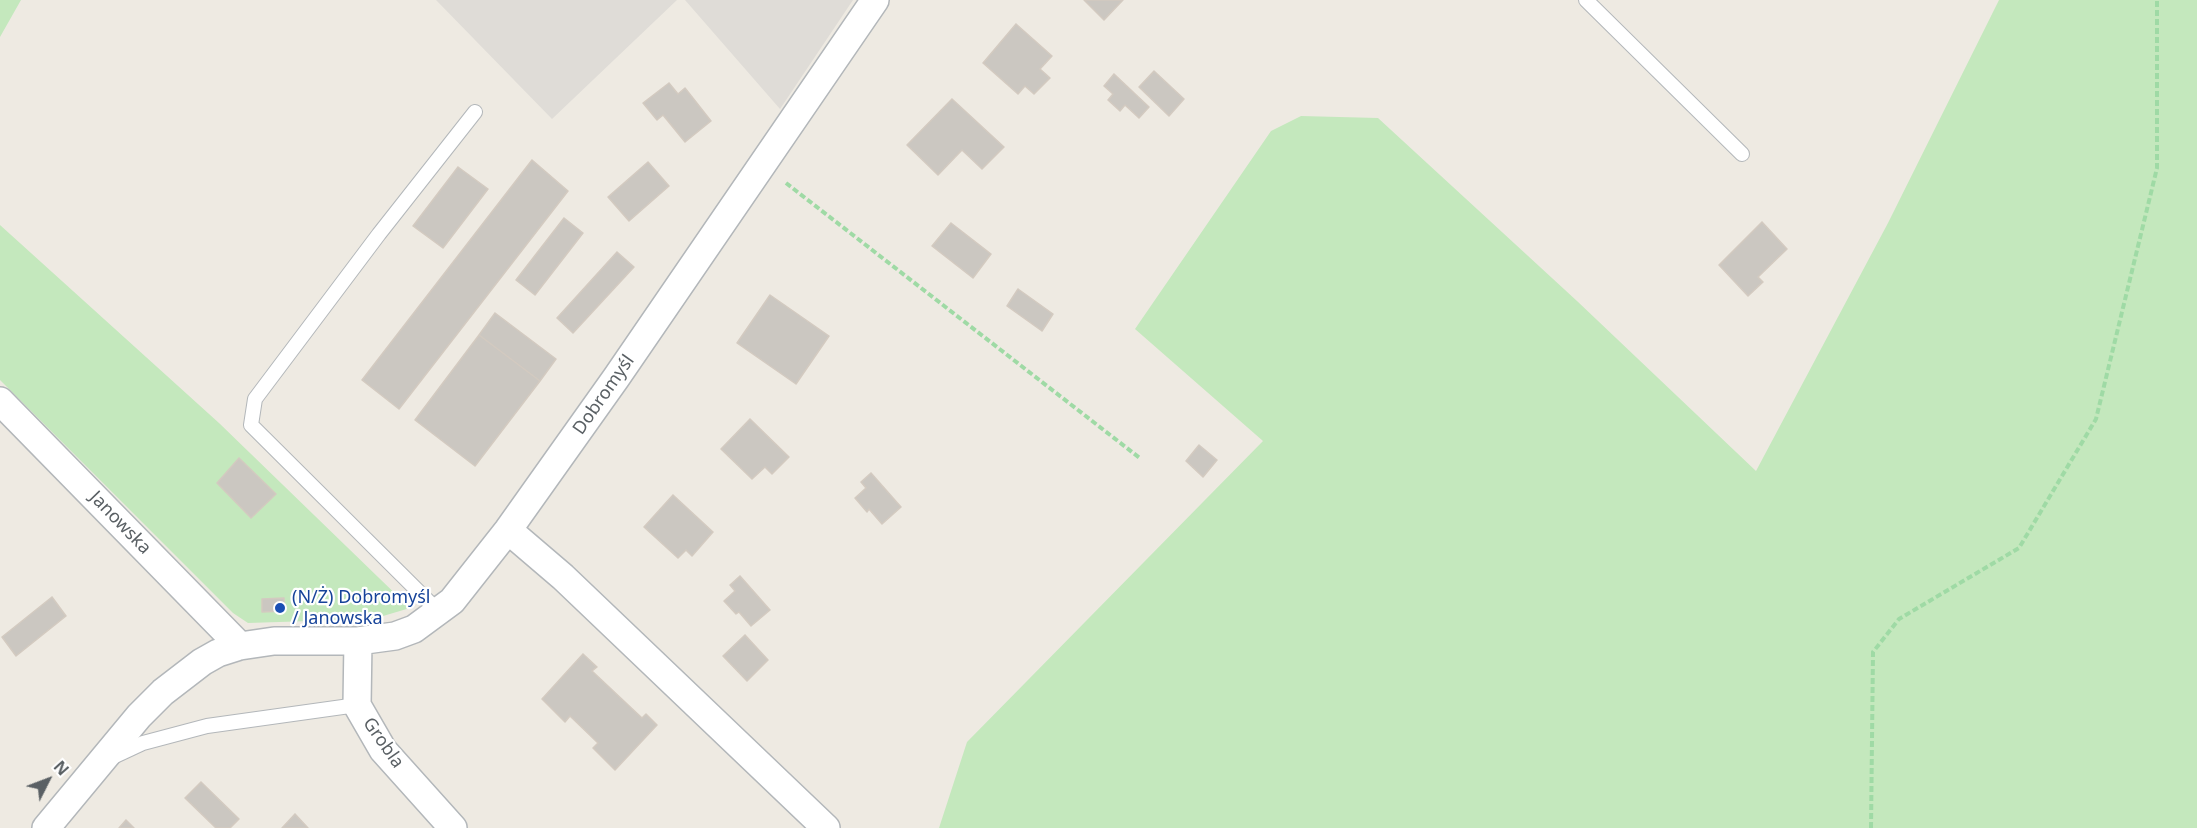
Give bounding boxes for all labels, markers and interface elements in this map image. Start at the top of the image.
street label: Dobromyśl [569,351,639,439]
street label: Janowska [85,487,155,559]
place label: (N/Ż) Dobromyśl / Janowska [292,587,430,630]
marker: (N/Ż) Dobromyśl / Janowska [273,601,287,615]
street label: Grobla [358,714,408,772]
north arrow [18,750,78,810]
text: N [49,756,74,780]

